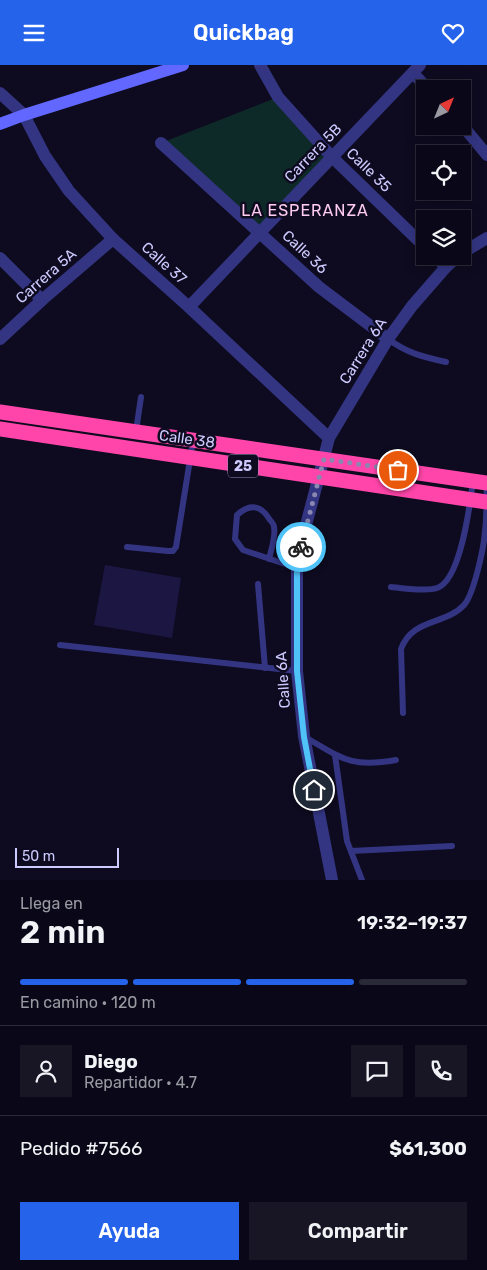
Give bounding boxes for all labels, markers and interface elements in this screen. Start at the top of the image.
icon: menu [20,19,48,47]
text: Quickbag [193,19,294,46]
icon: heart [439,19,467,47]
north arrow [416,80,471,135]
map controls [416,80,471,265]
street label: Carrera 5B [281,120,345,186]
street label: Calle 35 [343,144,395,196]
button: locate [416,145,471,200]
district label: LA ESPERANZA [241,201,369,220]
button: layers [416,210,471,265]
street label: Calle 36 [278,226,332,278]
street label: Calle 37 [138,238,190,288]
street label: Carrera 5A [12,245,80,307]
street label: Carrera 6A [336,315,390,387]
street label: Calle 38 [158,426,216,452]
pin [377,449,419,491]
road number: 25 [228,455,258,477]
icon: bag [384,456,412,484]
courier [276,522,326,572]
icon: bike [287,533,315,561]
street label: Calle 6A [272,651,294,709]
pin [293,769,335,811]
icon: home [300,776,328,804]
scale bar [15,845,119,868]
text: 50 m [22,848,55,865]
text: Llega en [20,894,83,913]
text: 19:32–19:37 [357,911,467,934]
text: 2 min [20,913,105,951]
text: En camino · 120 m [20,993,156,1012]
button: person [20,1045,72,1097]
button: chat [351,1045,403,1097]
button: phone [415,1045,467,1097]
text: Diego [84,1050,138,1073]
text: Repartidor · 4.7 [84,1073,197,1092]
text: Pedido #7566 [20,1137,142,1160]
text: $61,300 [389,1137,467,1160]
button: Ayuda [20,1202,239,1260]
button: Compartir [249,1202,467,1260]

